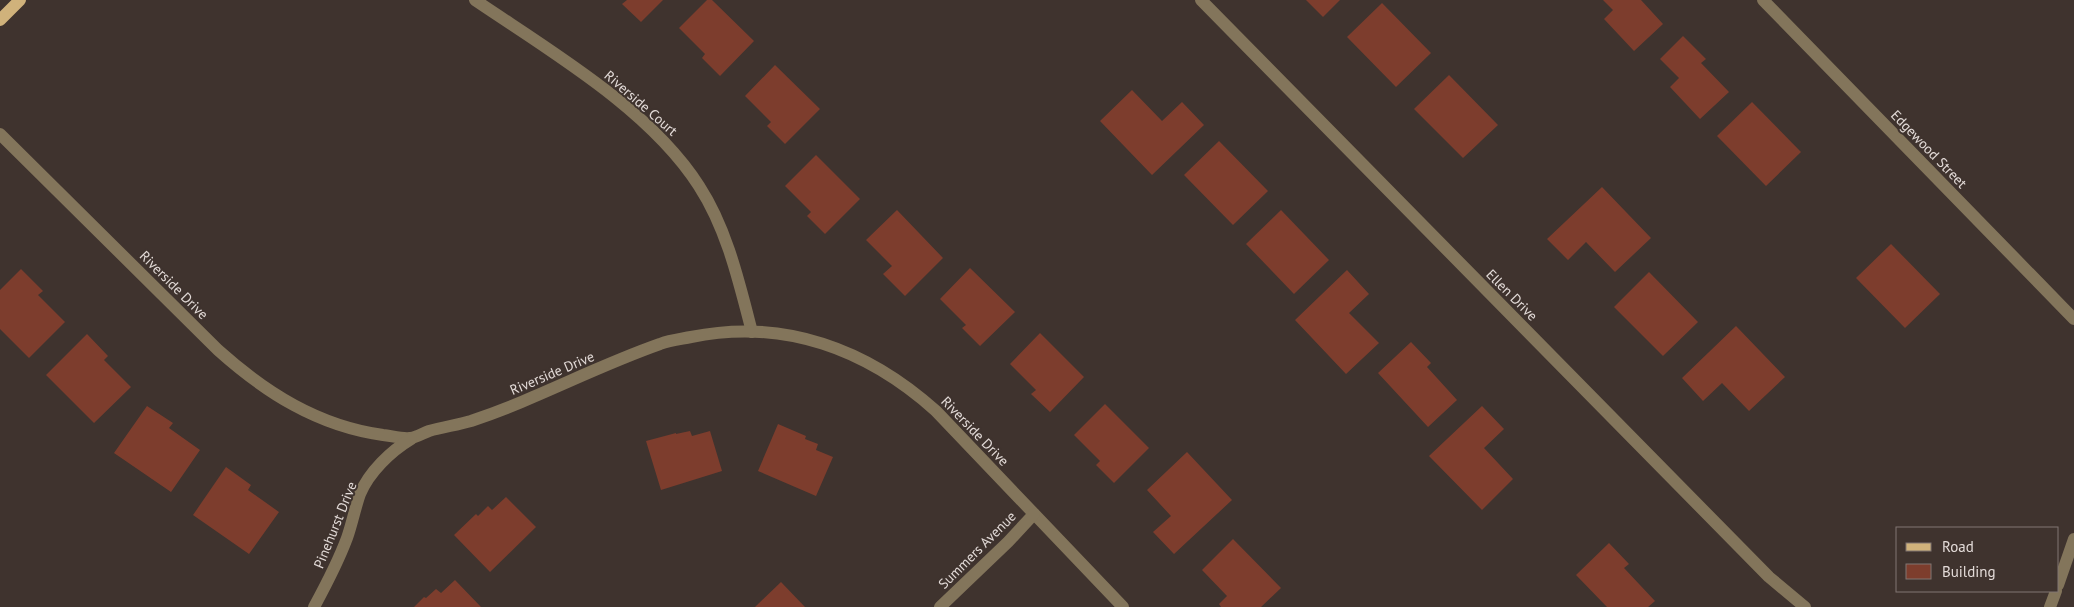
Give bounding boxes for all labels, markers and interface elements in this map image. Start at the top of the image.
street label: Riverside Court [601,66,681,140]
street label: Edgewood Street [1887,106,1971,192]
street label: Riverside Drive [136,247,212,323]
street label: Ellen Drive [1482,265,1542,325]
street label: Riverside Drive [507,347,597,399]
street label: Riverside Drive [937,392,1013,470]
street label: Pinehurst Drive [309,479,361,571]
street label: Summers Avenue [934,507,1020,593]
legend [1896,527,2059,592]
text: Road [1942,537,1974,556]
text: Building [1942,562,1996,581]

